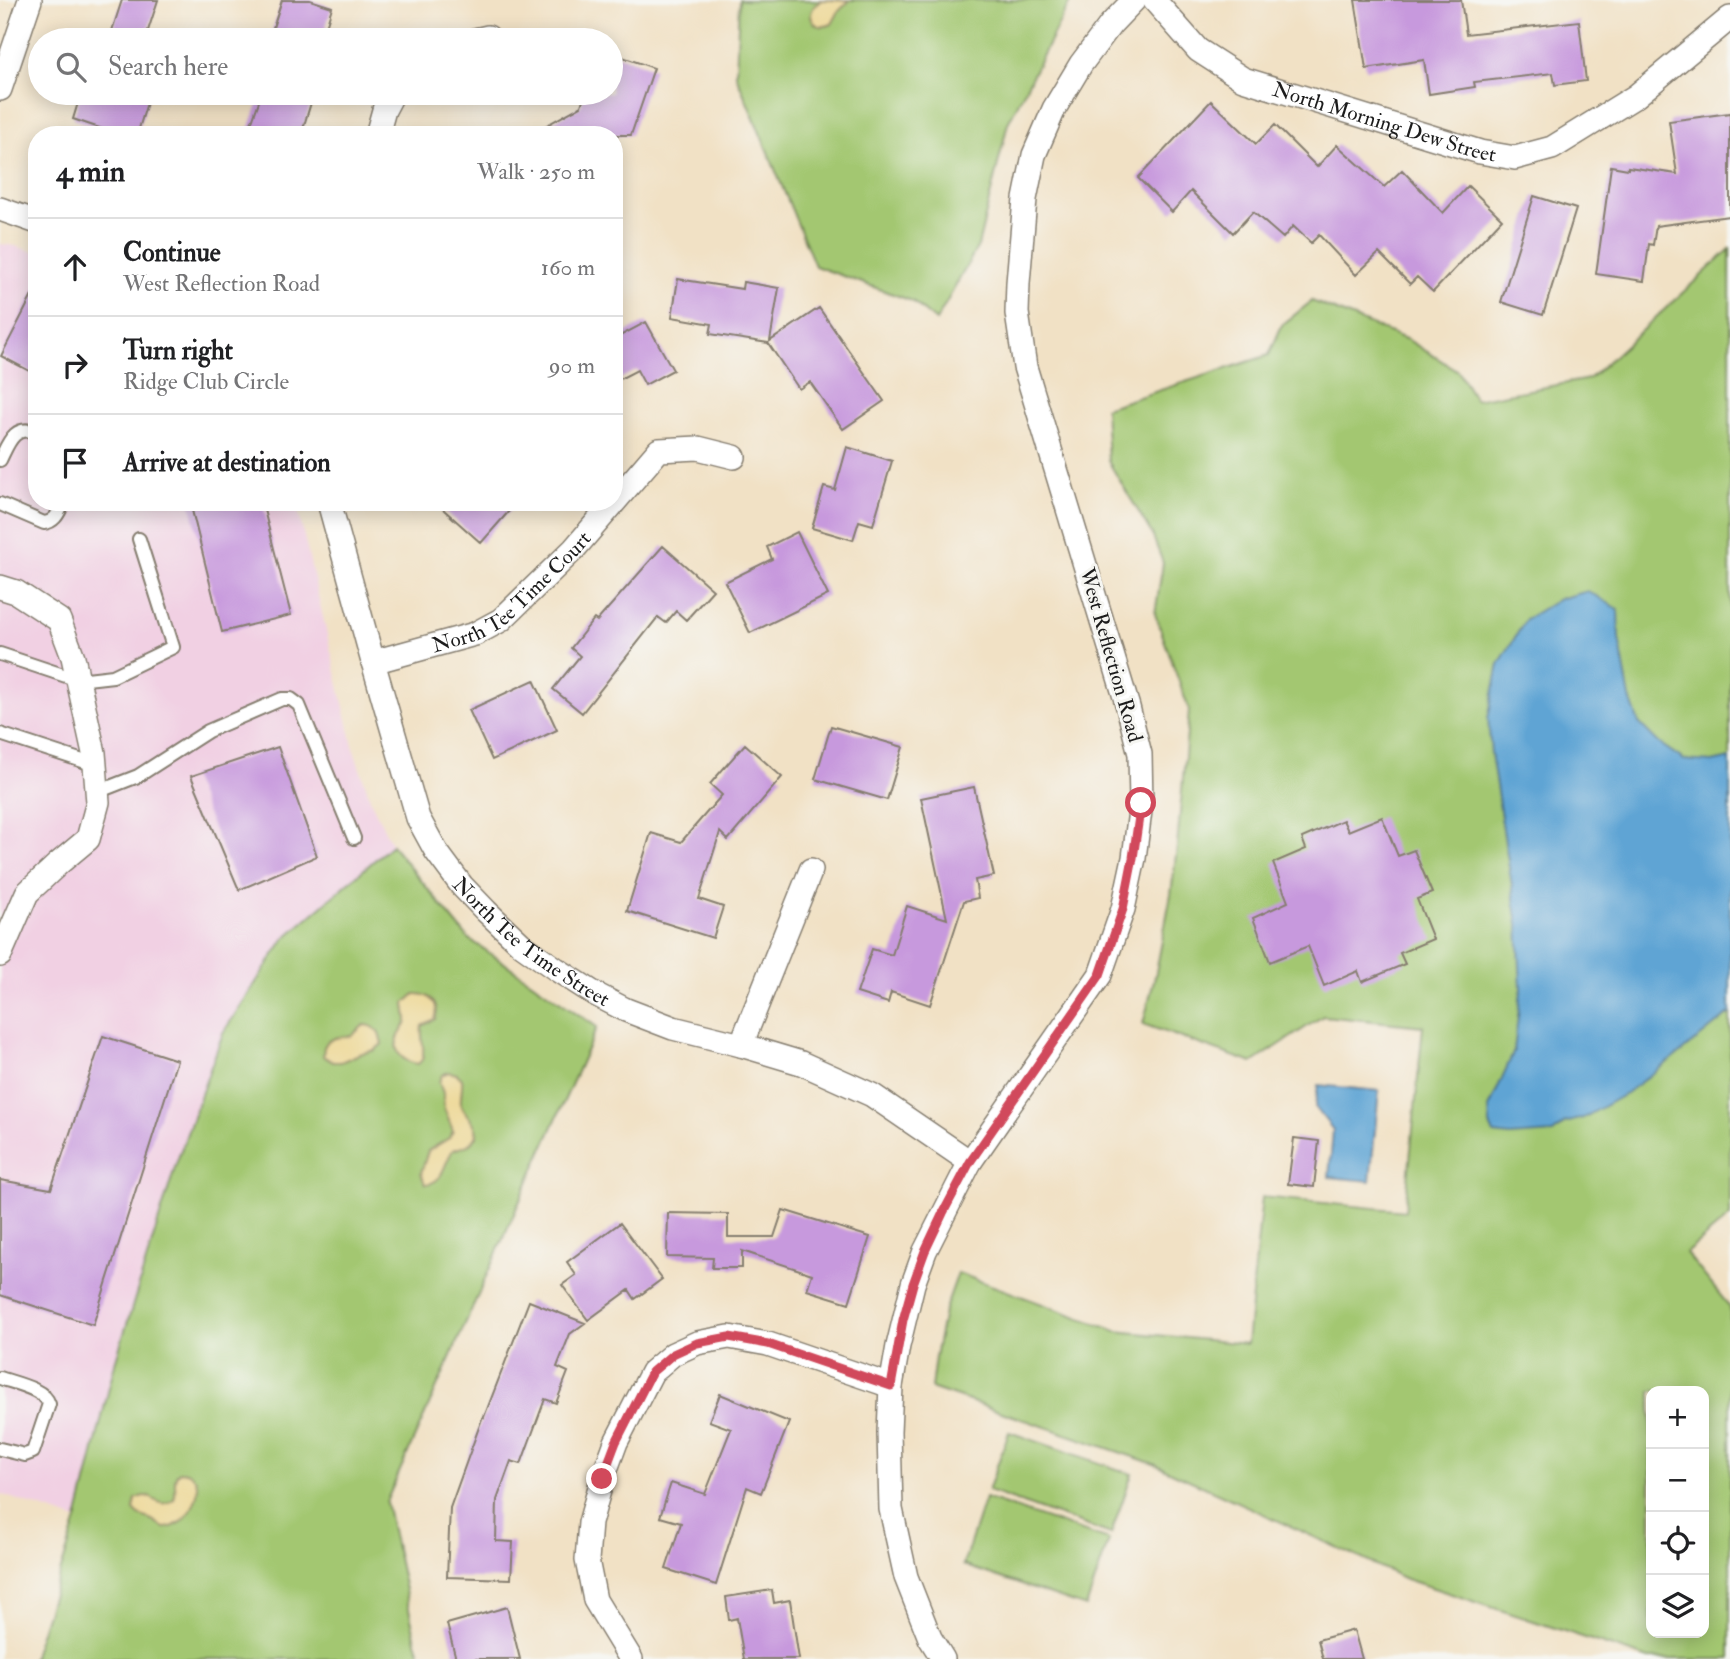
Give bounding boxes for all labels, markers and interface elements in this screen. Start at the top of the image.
search box [28,28,623,105]
icon: search [52,48,90,86]
text: Search here [108,51,228,83]
street label: North Morning Dew Street [1269,75,1498,168]
text: 4 min [56,153,125,190]
text: Walk · 250 m [477,157,595,186]
text: Continue [123,237,221,269]
icon: ahead [56,248,94,286]
text: 160 m [541,253,595,282]
text: West Reflection Road [123,269,320,298]
text: Turn right [123,335,233,367]
icon: right [56,346,94,384]
text: 90 m [549,351,595,380]
text: Ridge Club Circle [123,367,289,396]
icon: arrive [56,444,94,482]
text: Arrive at destination [123,447,331,479]
street label: North Tee Time Court [429,525,597,659]
street label: West Reflection Road [1073,564,1149,746]
route start [1125,787,1156,818]
street label: North Tee Time Street [447,871,614,1013]
map controls [1646,1386,1709,1638]
button: + [1646,1386,1709,1449]
button: − [1646,1449,1709,1512]
route end [586,1463,617,1494]
button: locate [1646,1512,1709,1575]
button: layers [1646,1575,1709,1638]

